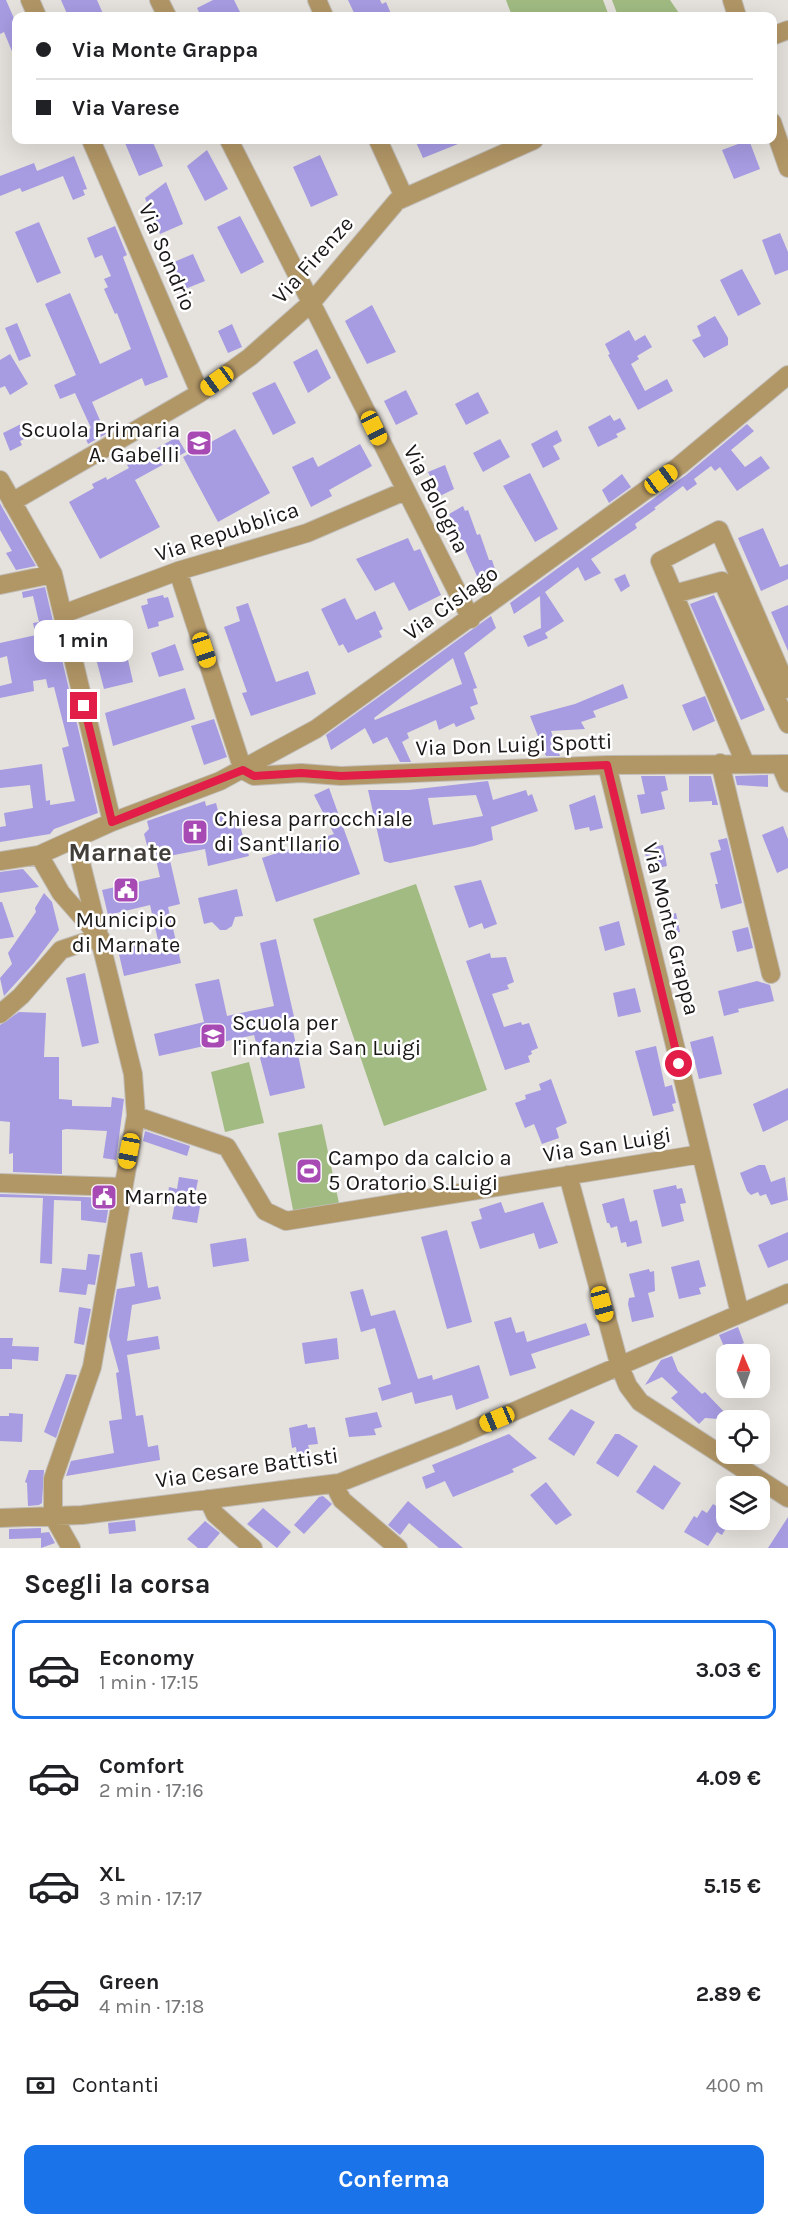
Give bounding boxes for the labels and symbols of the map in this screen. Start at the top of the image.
street label: Via Sondrio [133,199,201,315]
street label: Via Firenze [267,211,359,309]
car [197,363,237,399]
car [358,408,390,448]
place label: Scuola Primaria A. Gabelli [21,417,180,468]
school or university icon: Scuola Primaria A. Gabelli [184,428,214,458]
street label: Via Bologna [398,441,474,557]
car [641,461,681,497]
street label: Via Repubblica [152,497,302,567]
street label: Via Cislago [399,560,503,646]
callout: 1 min [34,619,134,661]
car [190,630,218,670]
route end [70,692,97,719]
street label: Via Don Luigi Spotti [415,729,613,761]
place label: Chiesa parrocchiale di Sant'Ilario [214,806,413,857]
church icon: Chiesa parrocchiale di Sant'Ilario [180,817,210,847]
district label: Marnate [68,837,172,868]
street label: Via Monte Grappa [637,840,705,1018]
public building icon: Municipio di Marnate [111,875,141,905]
place label: Municipio di Marnate [72,907,180,958]
place label: Scuola per l'infanzia San Luigi [232,1010,421,1061]
school or university icon: Scuola per l'infanzia San Luigi [198,1021,228,1051]
route start [665,1050,692,1077]
street label: Via San Luigi [541,1122,673,1168]
car [117,1132,141,1170]
place label: Campo da calcio a 5 Oratorio S.Luigi [328,1145,512,1196]
sports icon: Campo da calcio a 5 Oratorio S.Luigi [294,1156,324,1186]
public building icon: Marnate [89,1182,119,1212]
place label: Marnate [124,1184,208,1210]
car [589,1284,615,1324]
north arrow [716,1344,770,1398]
car [477,1404,517,1434]
street label: Via Cesare Battisti [154,1442,340,1494]

